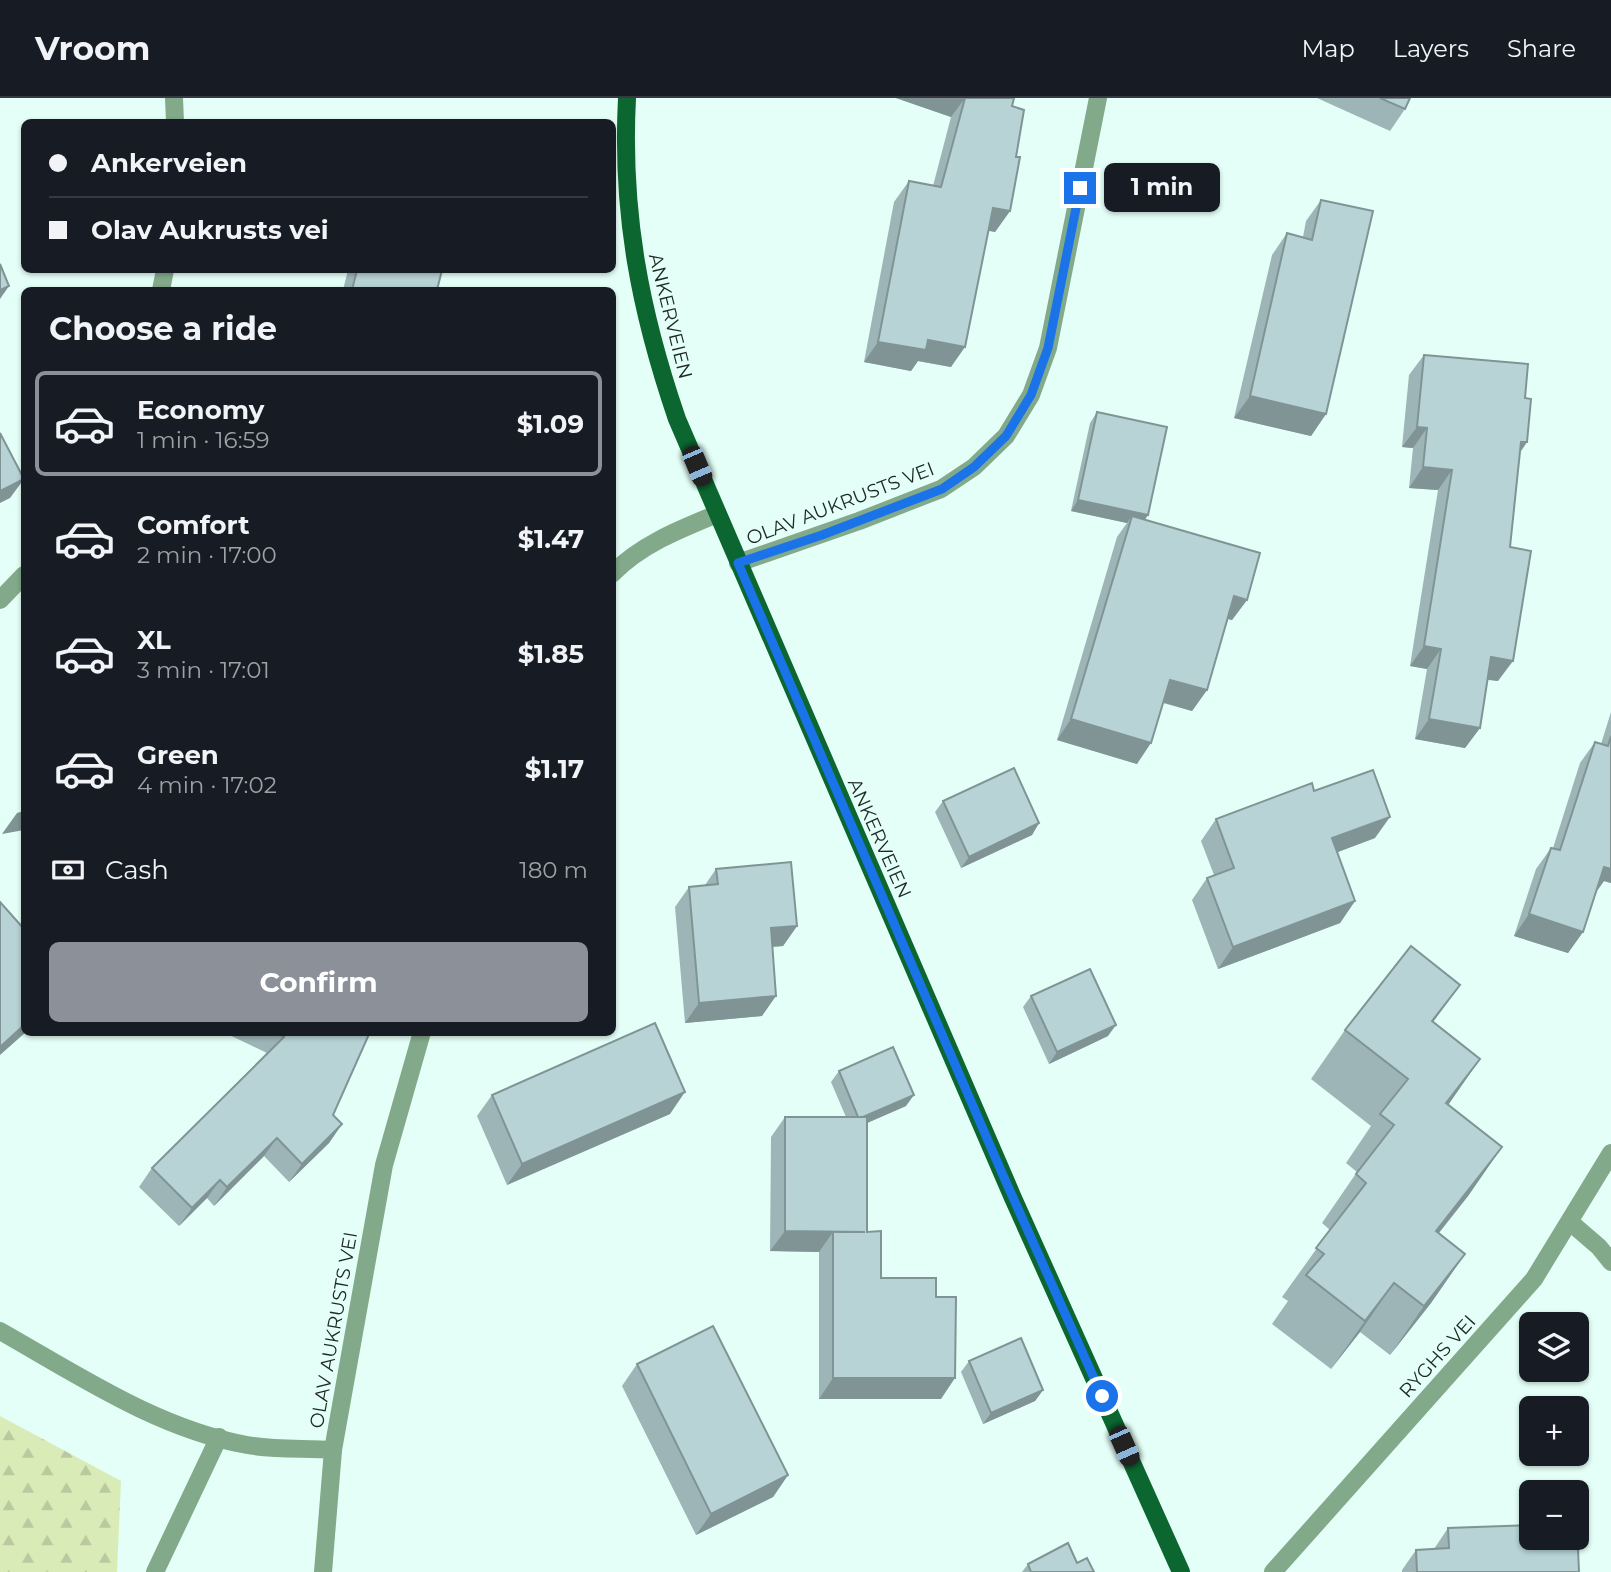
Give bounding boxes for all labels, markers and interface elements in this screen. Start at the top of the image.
text: Vroom [35,28,150,68]
text: Map [1301,34,1355,63]
text: Layers [1393,34,1469,63]
text: Share [1507,34,1576,63]
text: Ankerveien [91,147,247,179]
callout: 1 min [1104,164,1220,212]
route end [1064,172,1096,204]
text: 1 min [1131,173,1193,201]
text: Olav Aukrusts vei [91,214,329,246]
street label: ANKERVEIEN [644,251,697,381]
text: Choose a ride [49,309,277,348]
icon: car [53,392,116,455]
text: Economy [137,394,264,426]
text: $1.09 [517,408,584,440]
text: 1 min · 16:59 [137,426,270,454]
car [680,443,715,489]
street label: OLAV AUKRUSTS VEI [743,457,937,550]
icon: car [53,507,116,570]
text: Comfort [137,509,249,541]
text: $1.47 [518,523,584,555]
text: 2 min · 17:00 [137,541,277,569]
icon: car [53,622,116,685]
text: XL [137,624,171,656]
text: $1.85 [518,638,584,670]
text: 3 min · 17:01 [137,656,270,684]
icon: car [53,737,116,800]
text: Green [137,739,219,771]
text: $1.17 [525,753,584,785]
text: 4 min · 17:02 [137,771,277,799]
street label: ANKERVEIEN [843,775,916,902]
icon: cash [49,851,87,889]
text: Cash [105,854,169,886]
text: 180 m [519,856,588,884]
button: Confirm [49,942,588,1022]
street label: OLAV AUKRUSTS VEI [305,1230,362,1430]
street label: RYGHS VEI [1394,1310,1480,1402]
map controls [1519,1312,1589,1550]
button: layers [1519,1312,1589,1382]
route start [1086,1380,1118,1412]
button: + [1519,1396,1589,1466]
car [1106,1423,1143,1469]
button: − [1519,1480,1589,1550]

